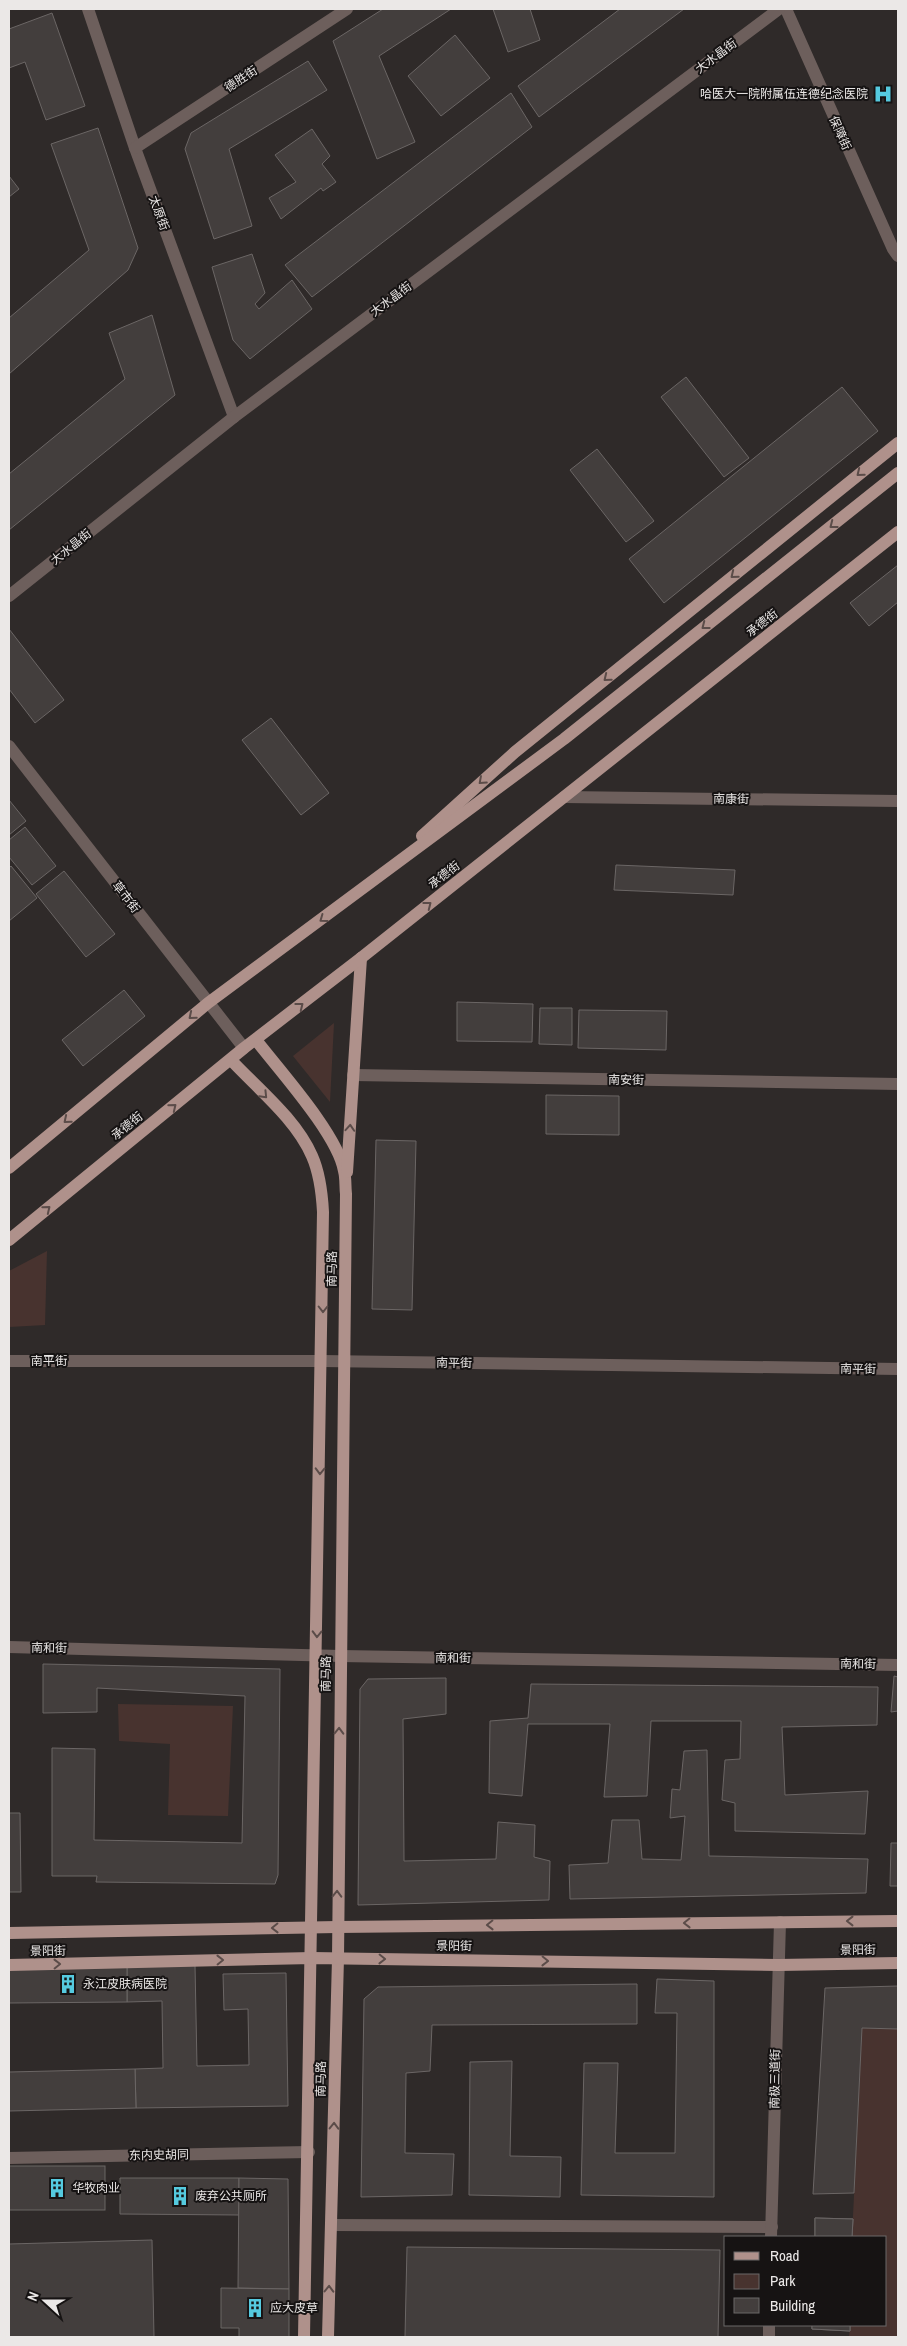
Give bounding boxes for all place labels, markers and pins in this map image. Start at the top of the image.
hospital icon: 哈医大一院附属伍连德纪念医院 [872,83,894,105]
place label: 哈医大一院附属伍连德纪念医院 [700,86,868,102]
building icon: 永江皮肤病医院 [57,1973,79,1995]
place label: 永江皮肤病医院 [83,1976,167,1992]
building icon: 华牧肉业 [46,2177,68,2199]
place label: 华牧肉业 [72,2180,120,2196]
building icon: 废弃公共厕所 [169,2185,191,2207]
place label: 废弃公共厕所 [195,2188,267,2204]
building icon: 应大皮草 [244,2297,266,2319]
place label: 应大皮草 [270,2300,318,2316]

